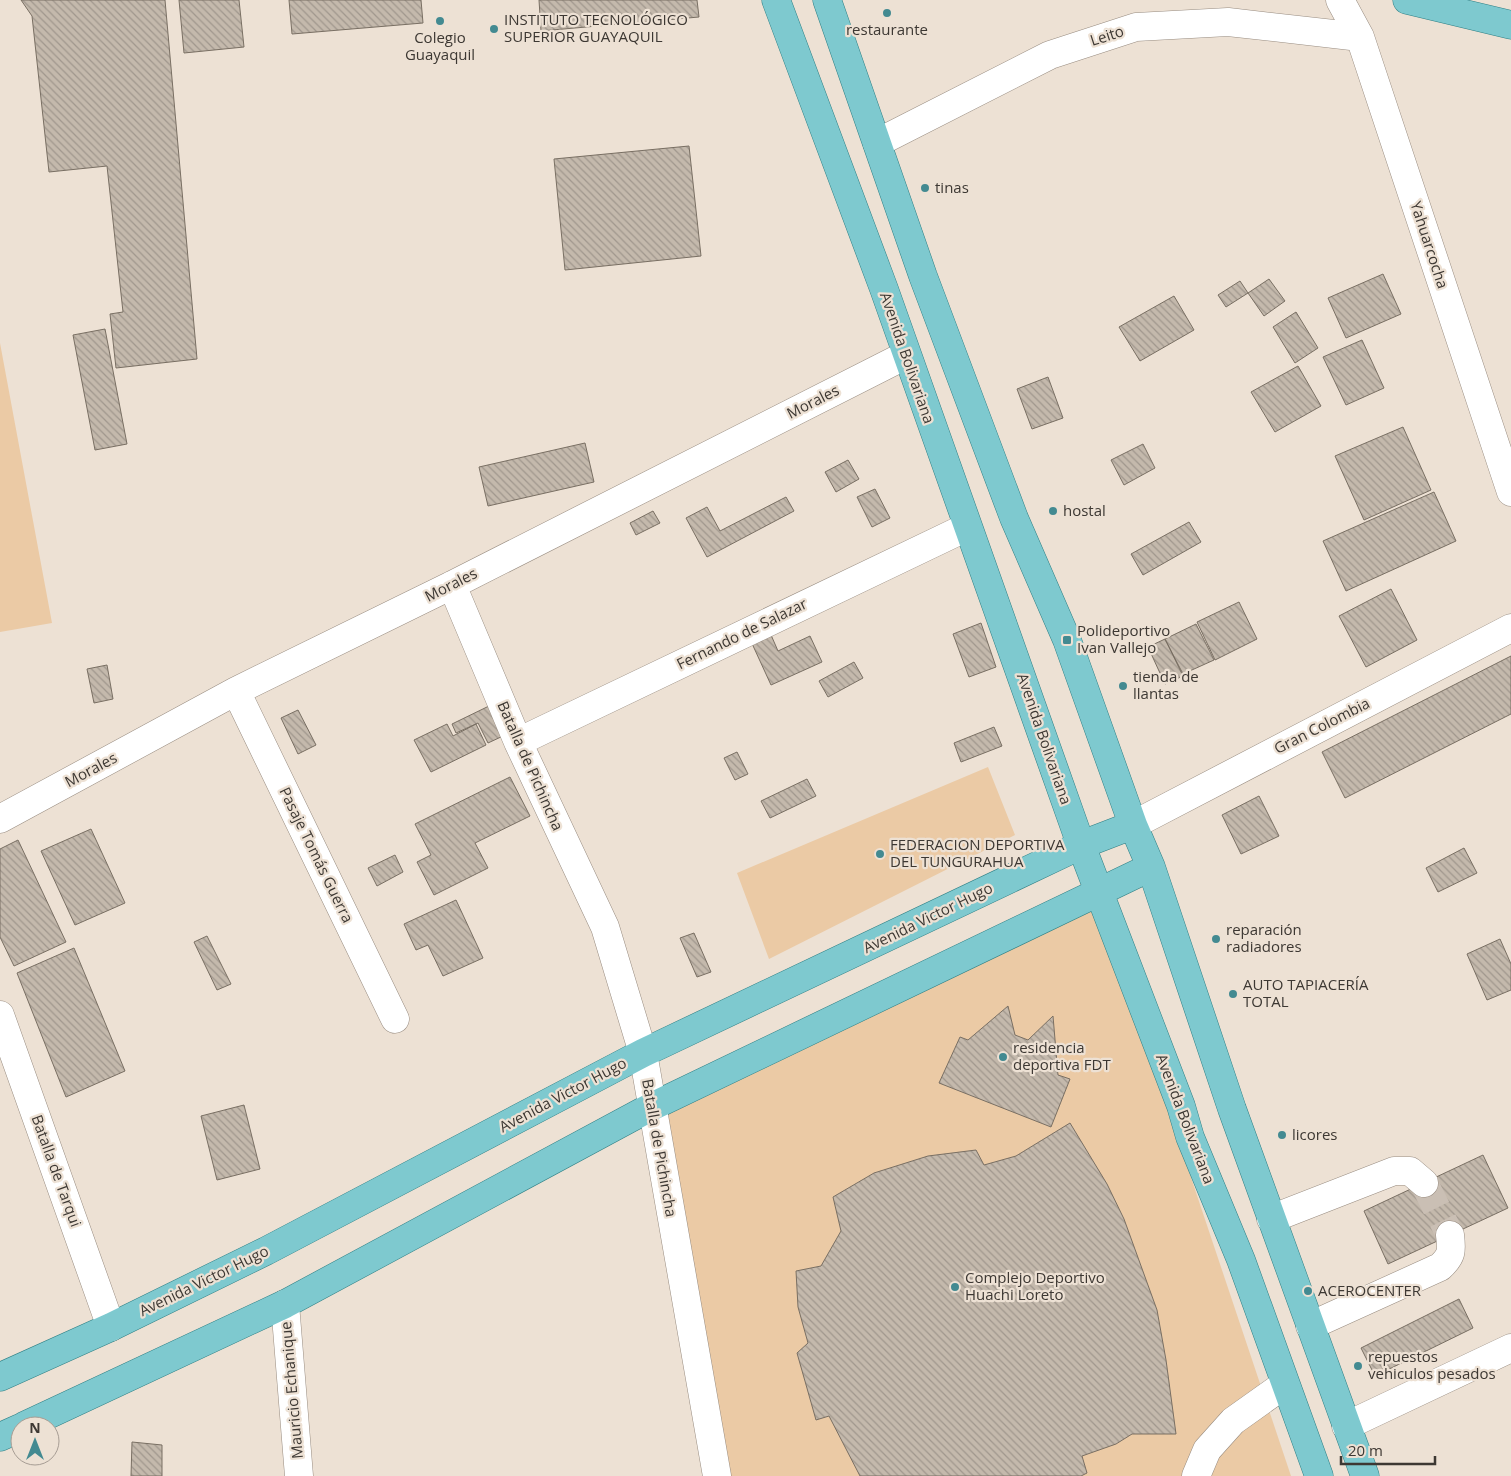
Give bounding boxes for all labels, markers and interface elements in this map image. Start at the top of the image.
marker: restaurante [881,7,893,19]
place label: INSTITUTO TECNOLÓGICO SUPERIOR GUAYAQUIL [504,9,688,46]
marker: Colegio Guayaquil [434,15,446,27]
place label: restaurante [846,19,928,39]
street label: Leito [1087,20,1126,50]
marker: INSTITUTO TECNOLÓGICO SUPERIOR GUAYAQUIL [488,23,500,35]
place label: Colegio Guayaquil [405,27,475,64]
place label: tinas [935,177,969,197]
marker: tinas [919,182,931,194]
street label: Yahuarcocha [1406,199,1453,291]
street label: Avenida Bolivariana [876,289,940,426]
street label: Morales [783,379,842,423]
place label: hostal [1063,500,1106,520]
marker: hostal [1047,505,1059,517]
street label: Morales [421,562,480,606]
street label: Fernando de Salazar [673,593,810,673]
place label: Polideportivo Ivan Vallejo [1077,620,1170,657]
marker: Polideportivo Ivan Vallejo [1061,634,1073,646]
place label: tienda de llantas [1133,666,1199,703]
street label: Avenida Bolivariana [1013,670,1077,807]
marker: tienda de llantas [1117,680,1129,692]
street label: Gran Colombia [1270,692,1373,758]
street label: Batalla de Pichincha [493,698,569,834]
street label: Morales [61,747,120,791]
street label: Pasaje Tomás Guerra [275,783,358,926]
place label: FEDERACION DEPORTIVA DEL TUNGURAHUA [890,834,1065,871]
marker: FEDERACION DEPORTIVA DEL TUNGURAHUA [874,848,886,860]
street label: Avenida Victor Hugo [860,877,996,957]
place label: reparación radiadores [1226,919,1302,956]
marker: reparación radiadores [1210,933,1222,945]
place label: AUTO TAPIACERÍA TOTAL [1243,974,1369,1011]
marker: AUTO TAPIACERÍA TOTAL [1227,988,1239,1000]
place label: residencia deportiva FDT [1013,1037,1111,1074]
marker: residencia deportiva FDT [997,1051,1009,1063]
street label: Avenida Bolivariana [1152,1051,1220,1187]
street label: Avenida Victor Hugo [495,1052,630,1136]
street label: Batalla de Pichincha [638,1077,682,1218]
street label: Batalla de Tarqui [27,1112,86,1229]
place label: licores [1292,1124,1337,1144]
marker: licores [1276,1129,1288,1141]
street label: Avenida Victor Hugo [136,1240,272,1320]
place label: Complejo Deportivo Huachi Loreto [965,1267,1105,1304]
place label: ACEROCENTER [1318,1280,1422,1300]
marker: Complejo Deportivo Huachi Loreto [949,1281,961,1293]
marker: ACEROCENTER [1302,1285,1314,1297]
street label: Mauricio Echanique [275,1321,307,1460]
place label: repuestos vehiculos pesados [1368,1346,1496,1383]
marker: repuestos vehiculos pesados [1352,1360,1364,1372]
north arrow [10,1416,60,1466]
text: N [29,1418,41,1437]
scale bar [1341,1434,1435,1466]
text: 20 m [1348,1440,1383,1460]

